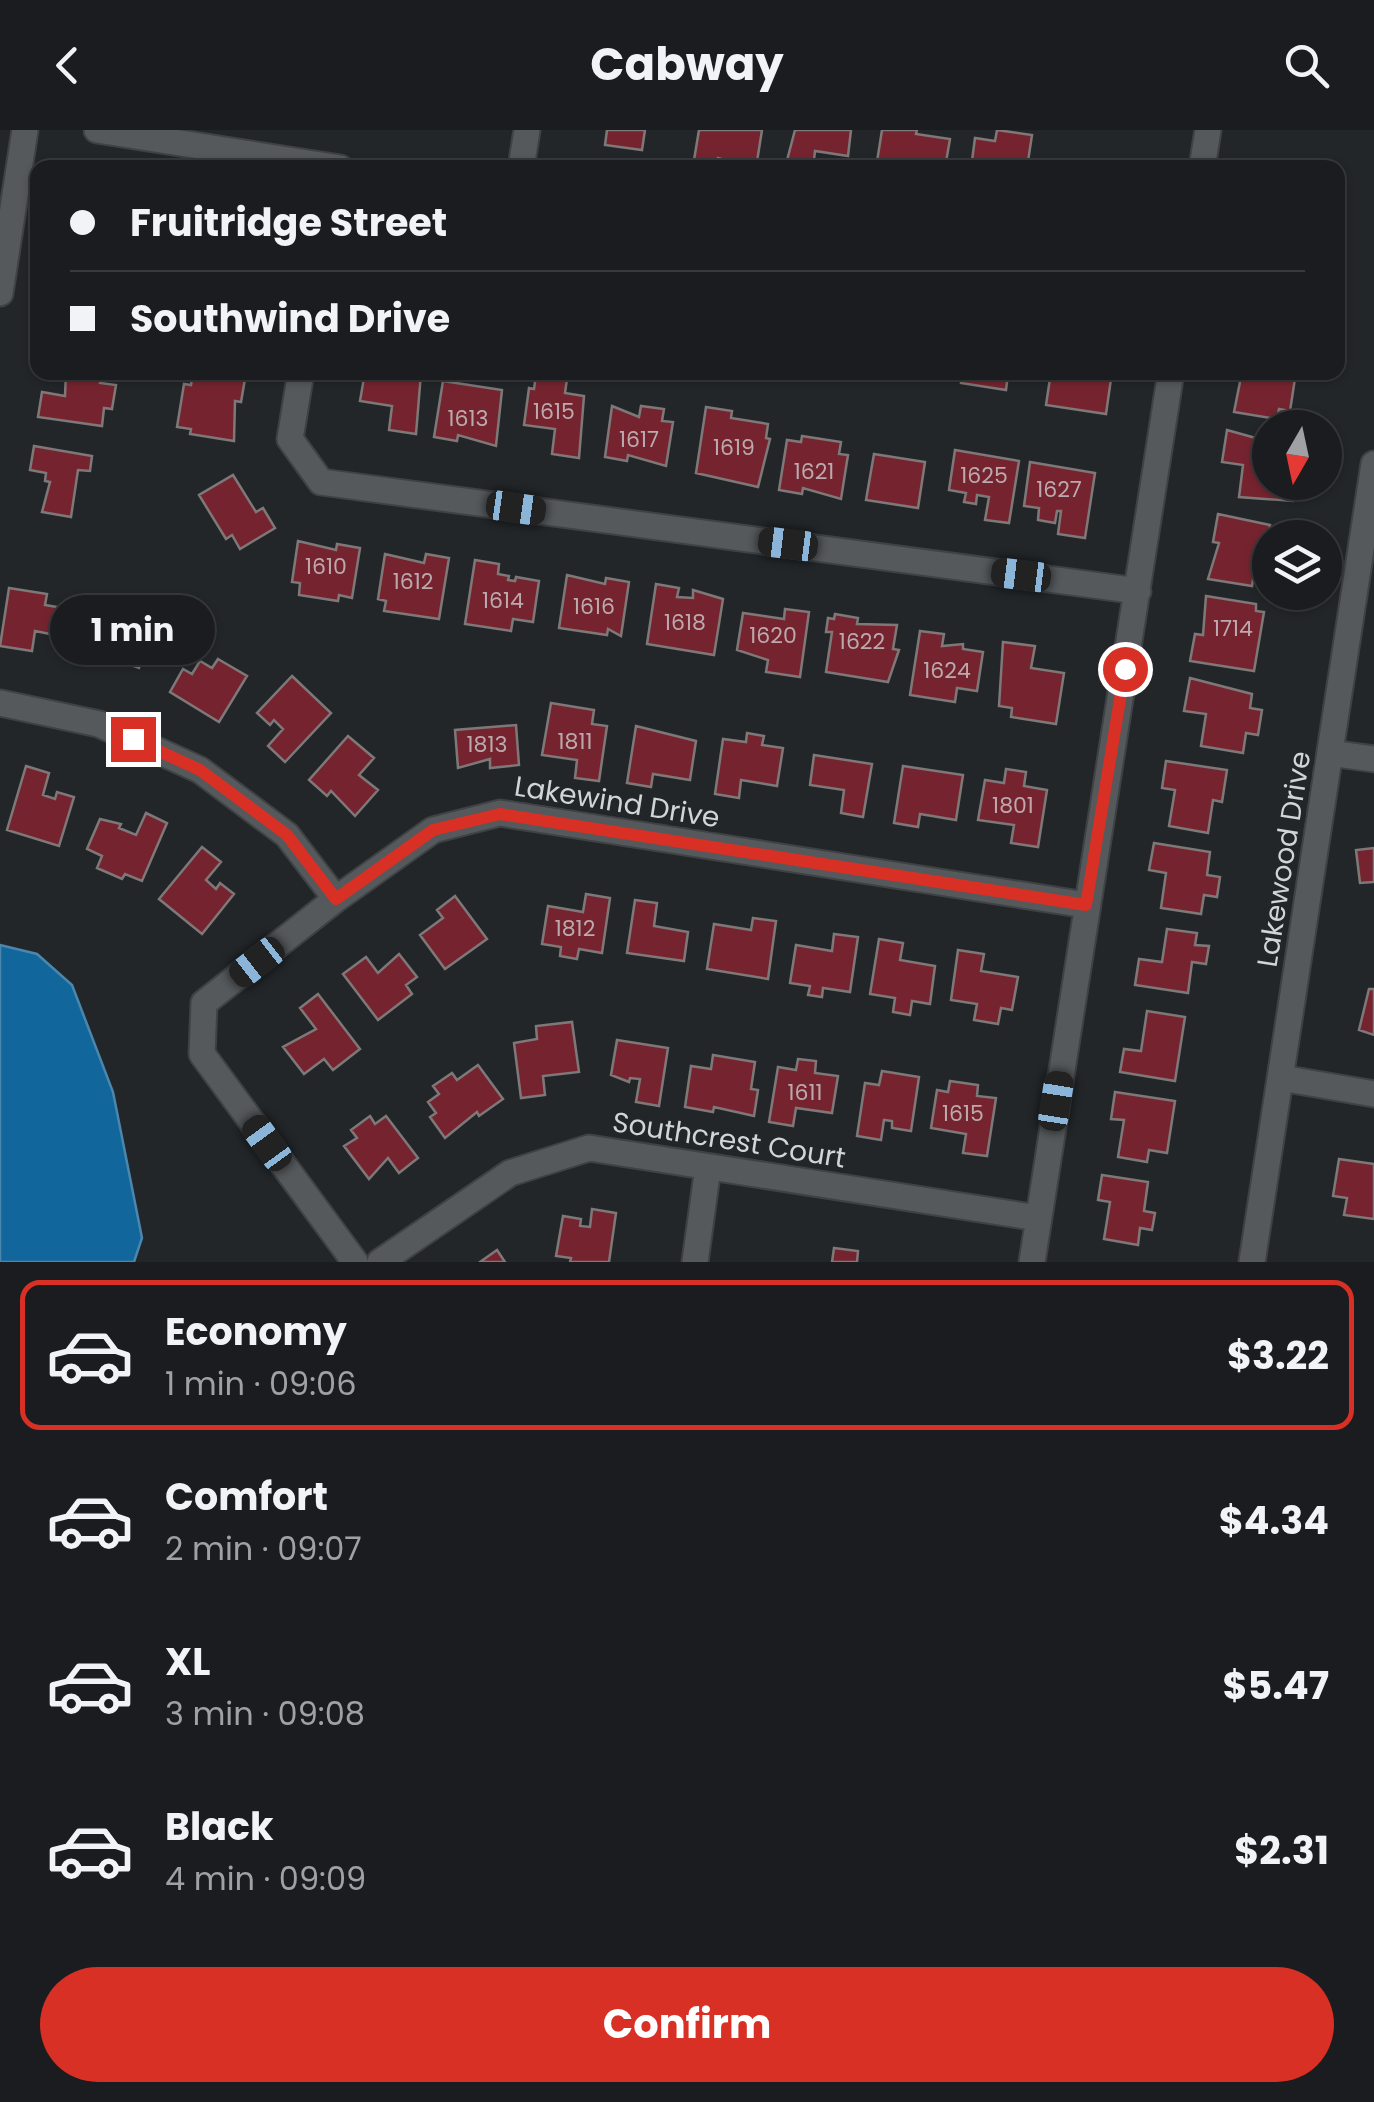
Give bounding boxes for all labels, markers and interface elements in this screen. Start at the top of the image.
text: Cabway [590,33,784,96]
icon: back [40,38,95,93]
icon: search [1279,38,1334,93]
text: Fruitridge Street [130,196,447,249]
text: Southwind Drive [130,292,450,345]
house number: 1615 [533,396,575,427]
house number: 1613 [447,403,489,434]
north arrow [1252,410,1342,500]
map controls [1252,410,1342,610]
house number: 1617 [619,424,659,455]
house number: 1619 [713,432,755,463]
house number: 1621 [794,456,834,487]
house number: 1625 [960,460,1008,491]
house number: 1627 [1036,474,1082,505]
car [484,489,548,527]
button: layers [1252,520,1342,610]
car [756,525,820,563]
house number: 1610 [305,551,347,582]
car [989,556,1053,594]
house number: 1612 [393,566,433,597]
house number: 1614 [482,585,524,616]
house number: 1616 [573,591,615,622]
callout: 1 min [51,594,216,664]
text: 1 min [91,607,174,652]
house number: 1618 [664,607,706,638]
house number: 1714 [1213,613,1253,644]
house number: 1620 [749,620,797,651]
house number: 1622 [839,626,885,657]
route start [1103,647,1148,692]
house number: 1624 [923,655,971,686]
route end [111,717,156,762]
house number: 1811 [557,726,593,757]
house number: 1813 [467,729,507,760]
street label: Lakewood Drive [1248,748,1320,970]
street label: Lakewind Drive [512,767,722,837]
house number: 1801 [992,790,1034,821]
house number: 1812 [555,913,595,944]
car [224,932,290,992]
car [1036,1069,1076,1133]
house number: 1611 [787,1077,823,1108]
house number: 1615 [942,1098,984,1129]
street label: Southcrest Court [610,1102,848,1178]
car [237,1110,297,1176]
text: Economy [165,1305,347,1358]
icon: car [45,1310,135,1400]
text: $3.22 [1227,1329,1329,1382]
text: 1 min · 09:06 [165,1361,356,1406]
text: Comfort [165,1470,328,1523]
icon: car [45,1475,135,1565]
text: $4.34 [1219,1494,1329,1547]
text: 2 min · 09:07 [165,1526,362,1571]
text: XL [165,1635,210,1688]
icon: car [45,1640,135,1730]
text: $5.47 [1223,1659,1329,1712]
text: 3 min · 09:08 [165,1691,365,1736]
text: Black [165,1800,274,1853]
icon: car [45,1805,135,1895]
text: $2.31 [1234,1824,1329,1877]
text: 4 min · 09:09 [165,1856,366,1901]
button: Confirm [40,1967,1334,2082]

